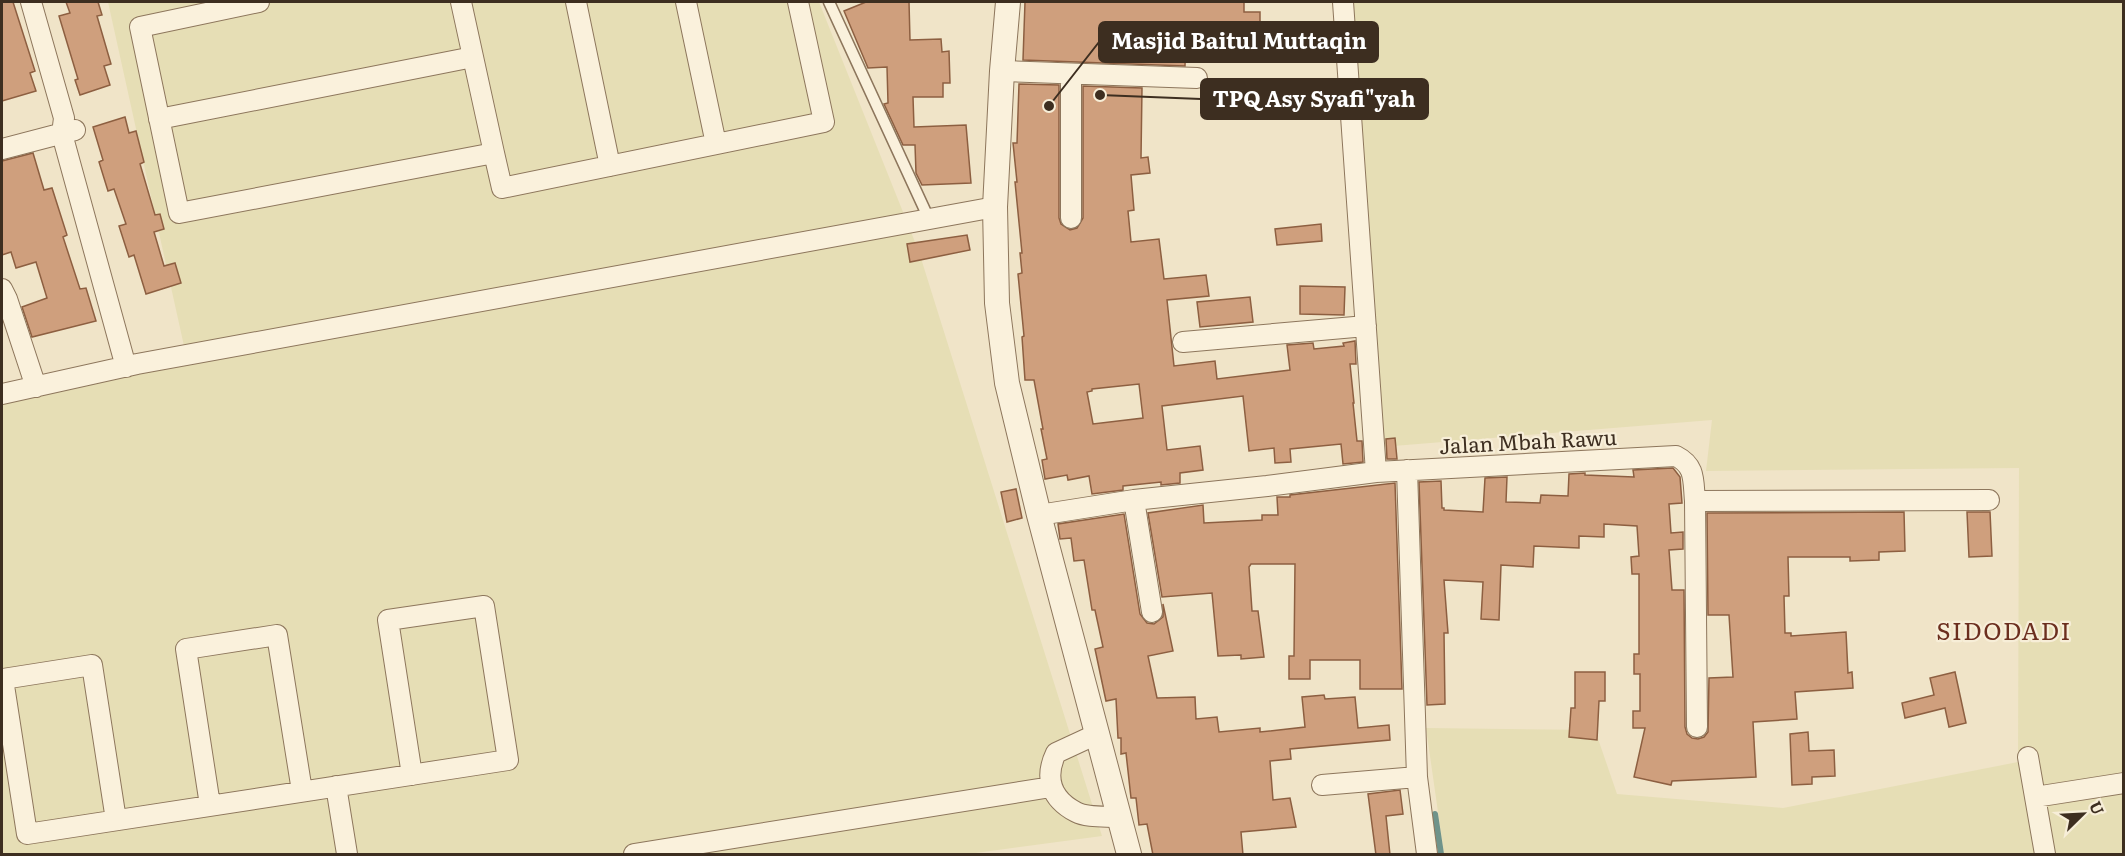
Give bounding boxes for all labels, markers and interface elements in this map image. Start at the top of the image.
callout: Masjid Baitul Muttaqin [1099,22,1378,62]
text: Masjid Baitul Muttaqin [1111,23,1367,56]
callout: TPQ Asy Syafi"yah [1201,79,1428,119]
text: TPQ Asy Syafi"yah [1212,81,1416,114]
street label: Jalan Mbah Rawu [1438,420,1618,460]
district label: SIDODADI [1936,612,2072,647]
north arrow [2053,784,2113,844]
text: U [2084,797,2111,819]

